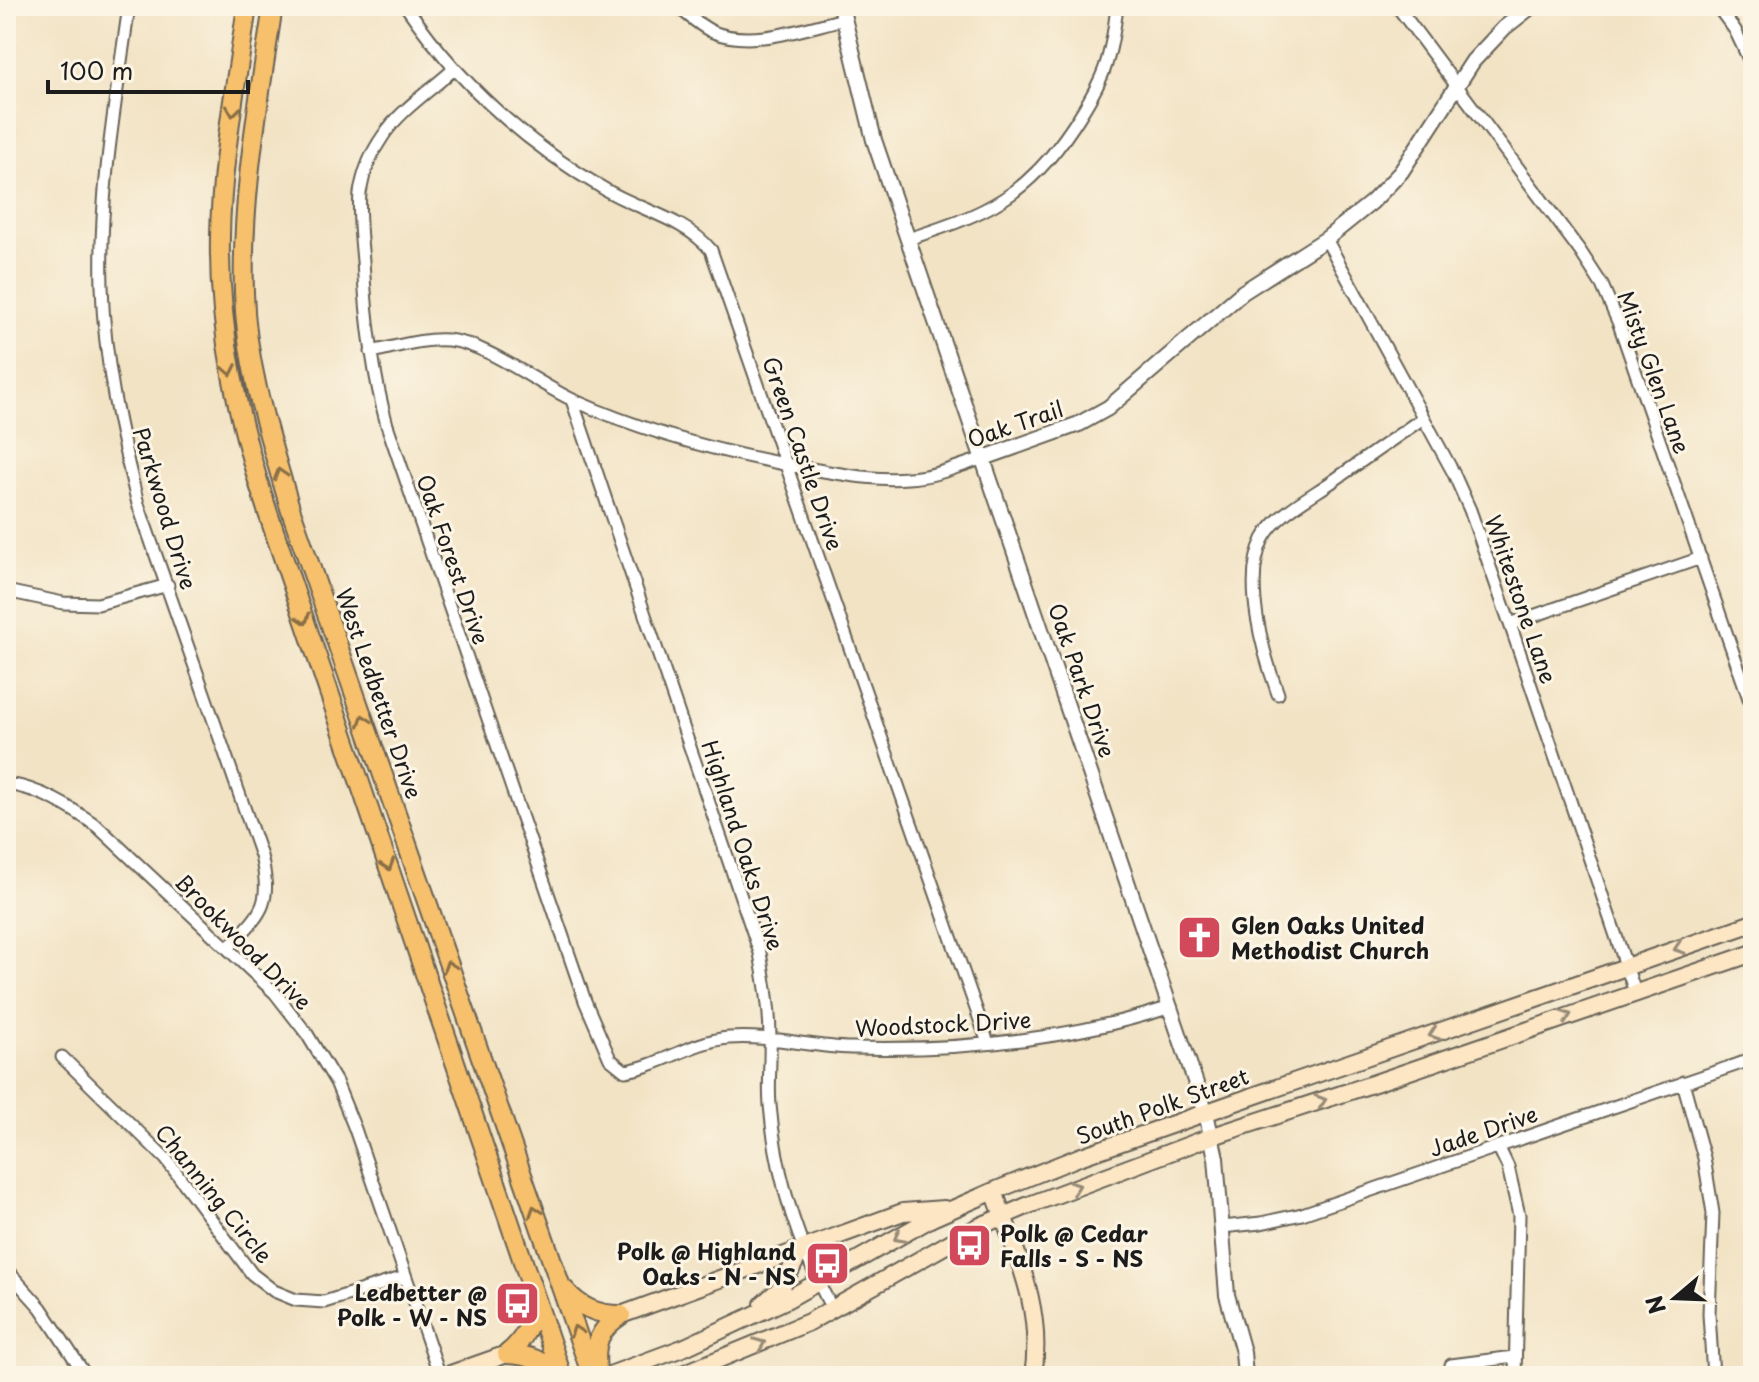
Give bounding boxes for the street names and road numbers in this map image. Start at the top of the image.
street label: Misty Glen Lane [1610,286,1700,458]
street label: Green Castle Drive [755,352,853,554]
street label: Oak Trail [962,391,1068,455]
street label: Parkwood Drive [126,423,206,593]
street label: Oak Forest Drive [409,469,499,649]
street label: Whitestone Lane [1478,510,1566,688]
street label: West Ledbetter Drive [328,583,432,803]
street label: Oak Park Drive [1041,598,1125,762]
street label: Highland Oaks Drive [694,736,794,954]
street label: Brookwood Drive [168,865,320,1017]
street label: Woodstock Drive [854,1002,1032,1044]
street label: South Polk Street [1071,1058,1253,1152]
street label: Jade Drive [1424,1096,1542,1164]
street label: Channing Circle [148,1116,282,1270]

